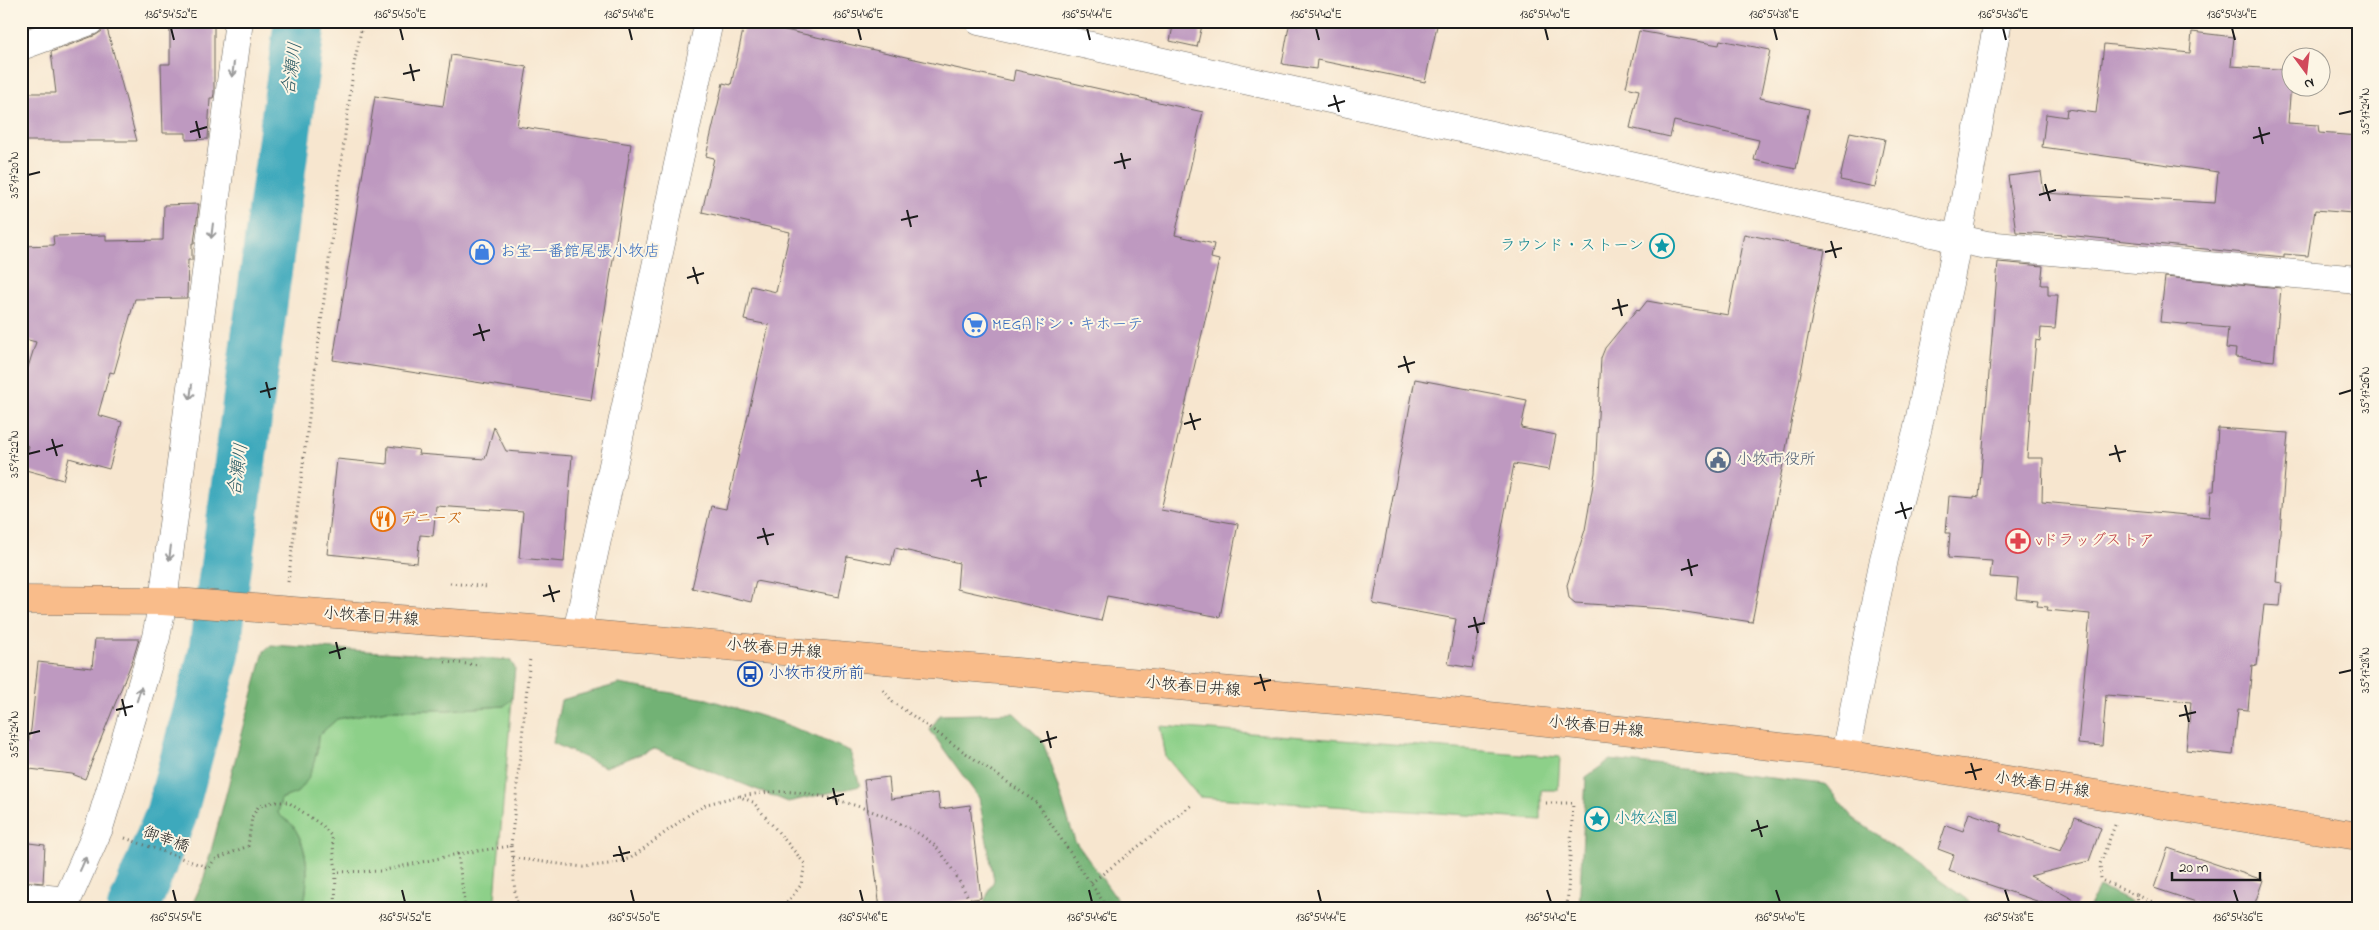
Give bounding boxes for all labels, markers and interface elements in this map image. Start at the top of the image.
text: 136°54'52"E [144,6,198,24]
text: 136°54'50"E [374,6,426,24]
text: 136°54'48"E [604,6,654,24]
text: 136°54'46"E [833,6,883,24]
text: 136°54'44"E [1062,6,1112,24]
text: 136°54'42"E [1290,6,1342,24]
text: 136°54'40"E [1520,6,1570,24]
text: 136°54'38"E [1749,6,1799,24]
text: 136°54'36"E [1978,6,2028,24]
text: 136°54'34"E [2207,6,2257,24]
water label: 合瀬川 [276,40,310,98]
north arrow [2282,48,2332,98]
one-way arrow [228,61,238,77]
text: N [2302,72,2316,94]
text: 35°17'24"N [2357,88,2375,134]
text: 35°17'20"N [6,151,24,199]
one-way arrow [207,222,217,238]
place icon: ラウンド・ストーン [1649,233,1675,259]
place label: ラウンド・ストーン [1500,234,1644,258]
shop icon: お宝一番館尾張小牧店 [469,239,495,265]
place label: お宝一番館尾張小牧店 [500,240,660,264]
supermarket icon: MEGAドン・キホーテ [962,312,988,338]
place label: MEGAドン・キホーテ [992,313,1143,337]
text: 35°17'26"N [2357,366,2375,414]
one-way arrow [186,383,196,399]
text: 35°17'22"N [6,430,24,478]
water label: 合瀬川 [222,441,256,499]
public building icon: 小牧市役所 [1705,447,1731,473]
place label: 小牧市役所 [1736,448,1816,472]
restaurant icon: デニーズ [370,506,396,532]
place label: デニーズ [400,507,462,531]
pharmacy icon: vドラッグストア [2005,528,2031,554]
place label: vドラッグストア [2036,529,2155,553]
one-way arrow [164,545,174,561]
street label: 小牧春日井線 [322,602,420,632]
street label: 小牧春日井線 [725,633,823,665]
text: 35°17'28"N [2357,647,2375,693]
bus stop icon: 小牧市役所前 [737,661,763,687]
place label: 小牧市役所前 [768,662,864,686]
street label: 小牧春日井線 [1144,671,1242,703]
one-way arrow [135,686,145,702]
street label: 小牧春日井線 [1547,710,1645,744]
text: 35°17'24"N [6,711,24,757]
street label: 小牧春日井線 [1993,766,2091,804]
place icon: 小牧公園 [1584,806,1610,832]
place label: 小牧公園 [1614,807,1678,831]
street label: 御幸橋 [139,821,193,859]
scale bar [2172,850,2259,882]
one-way arrow [78,857,88,872]
text: 20 m [2179,857,2209,879]
text: 136°54'54"E [150,909,202,927]
text: 136°54'52"E [378,909,432,927]
text: 136°54'50"E [608,909,660,927]
text: 136°54'48"E [838,909,888,927]
text: 136°54'46"E [1067,909,1117,927]
text: 136°54'44"E [1296,909,1346,927]
text: 136°54'42"E [1525,909,1577,927]
text: 136°54'40"E [1755,909,1805,927]
text: 136°54'38"E [1984,909,2034,927]
text: 136°54'36"E [2213,909,2263,927]

